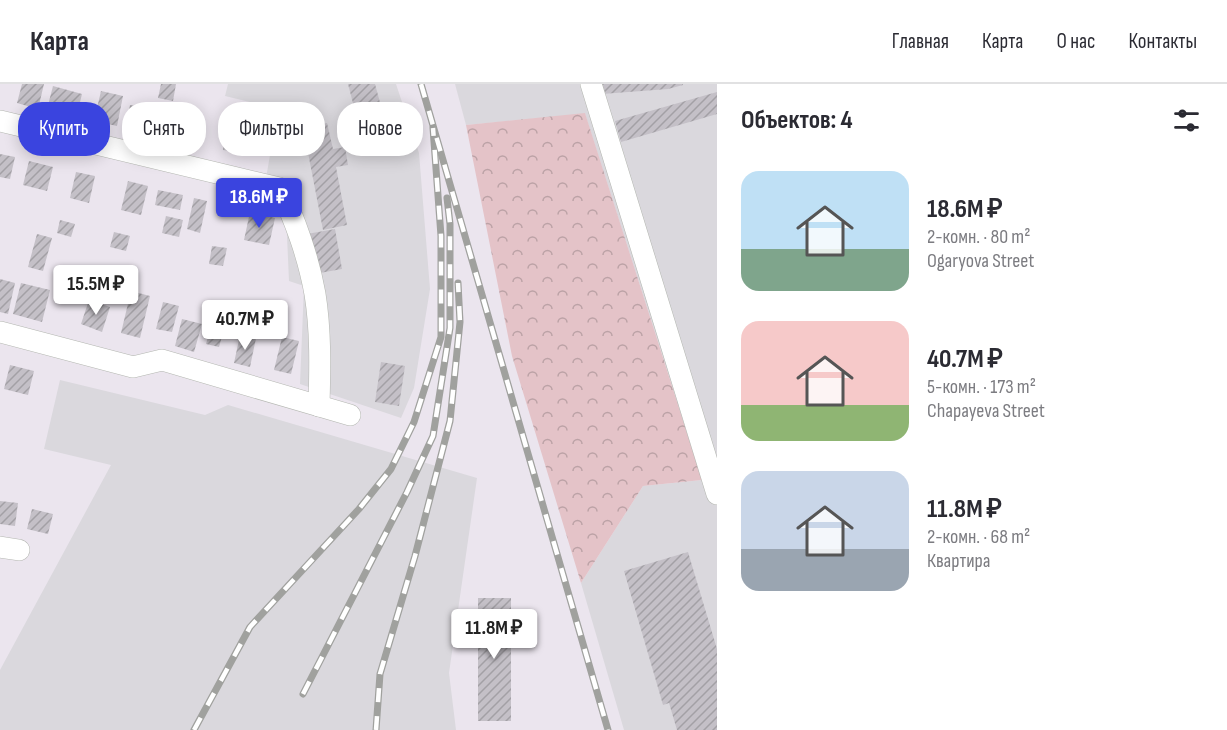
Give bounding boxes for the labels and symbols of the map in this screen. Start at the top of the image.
pin: 18.6M ₽ [204,178,314,229]
pin: 15.5M ₽ [41,265,151,316]
pin: 40.7M ₽ [190,300,300,351]
pin: 11.8M ₽ [439,609,549,660]

